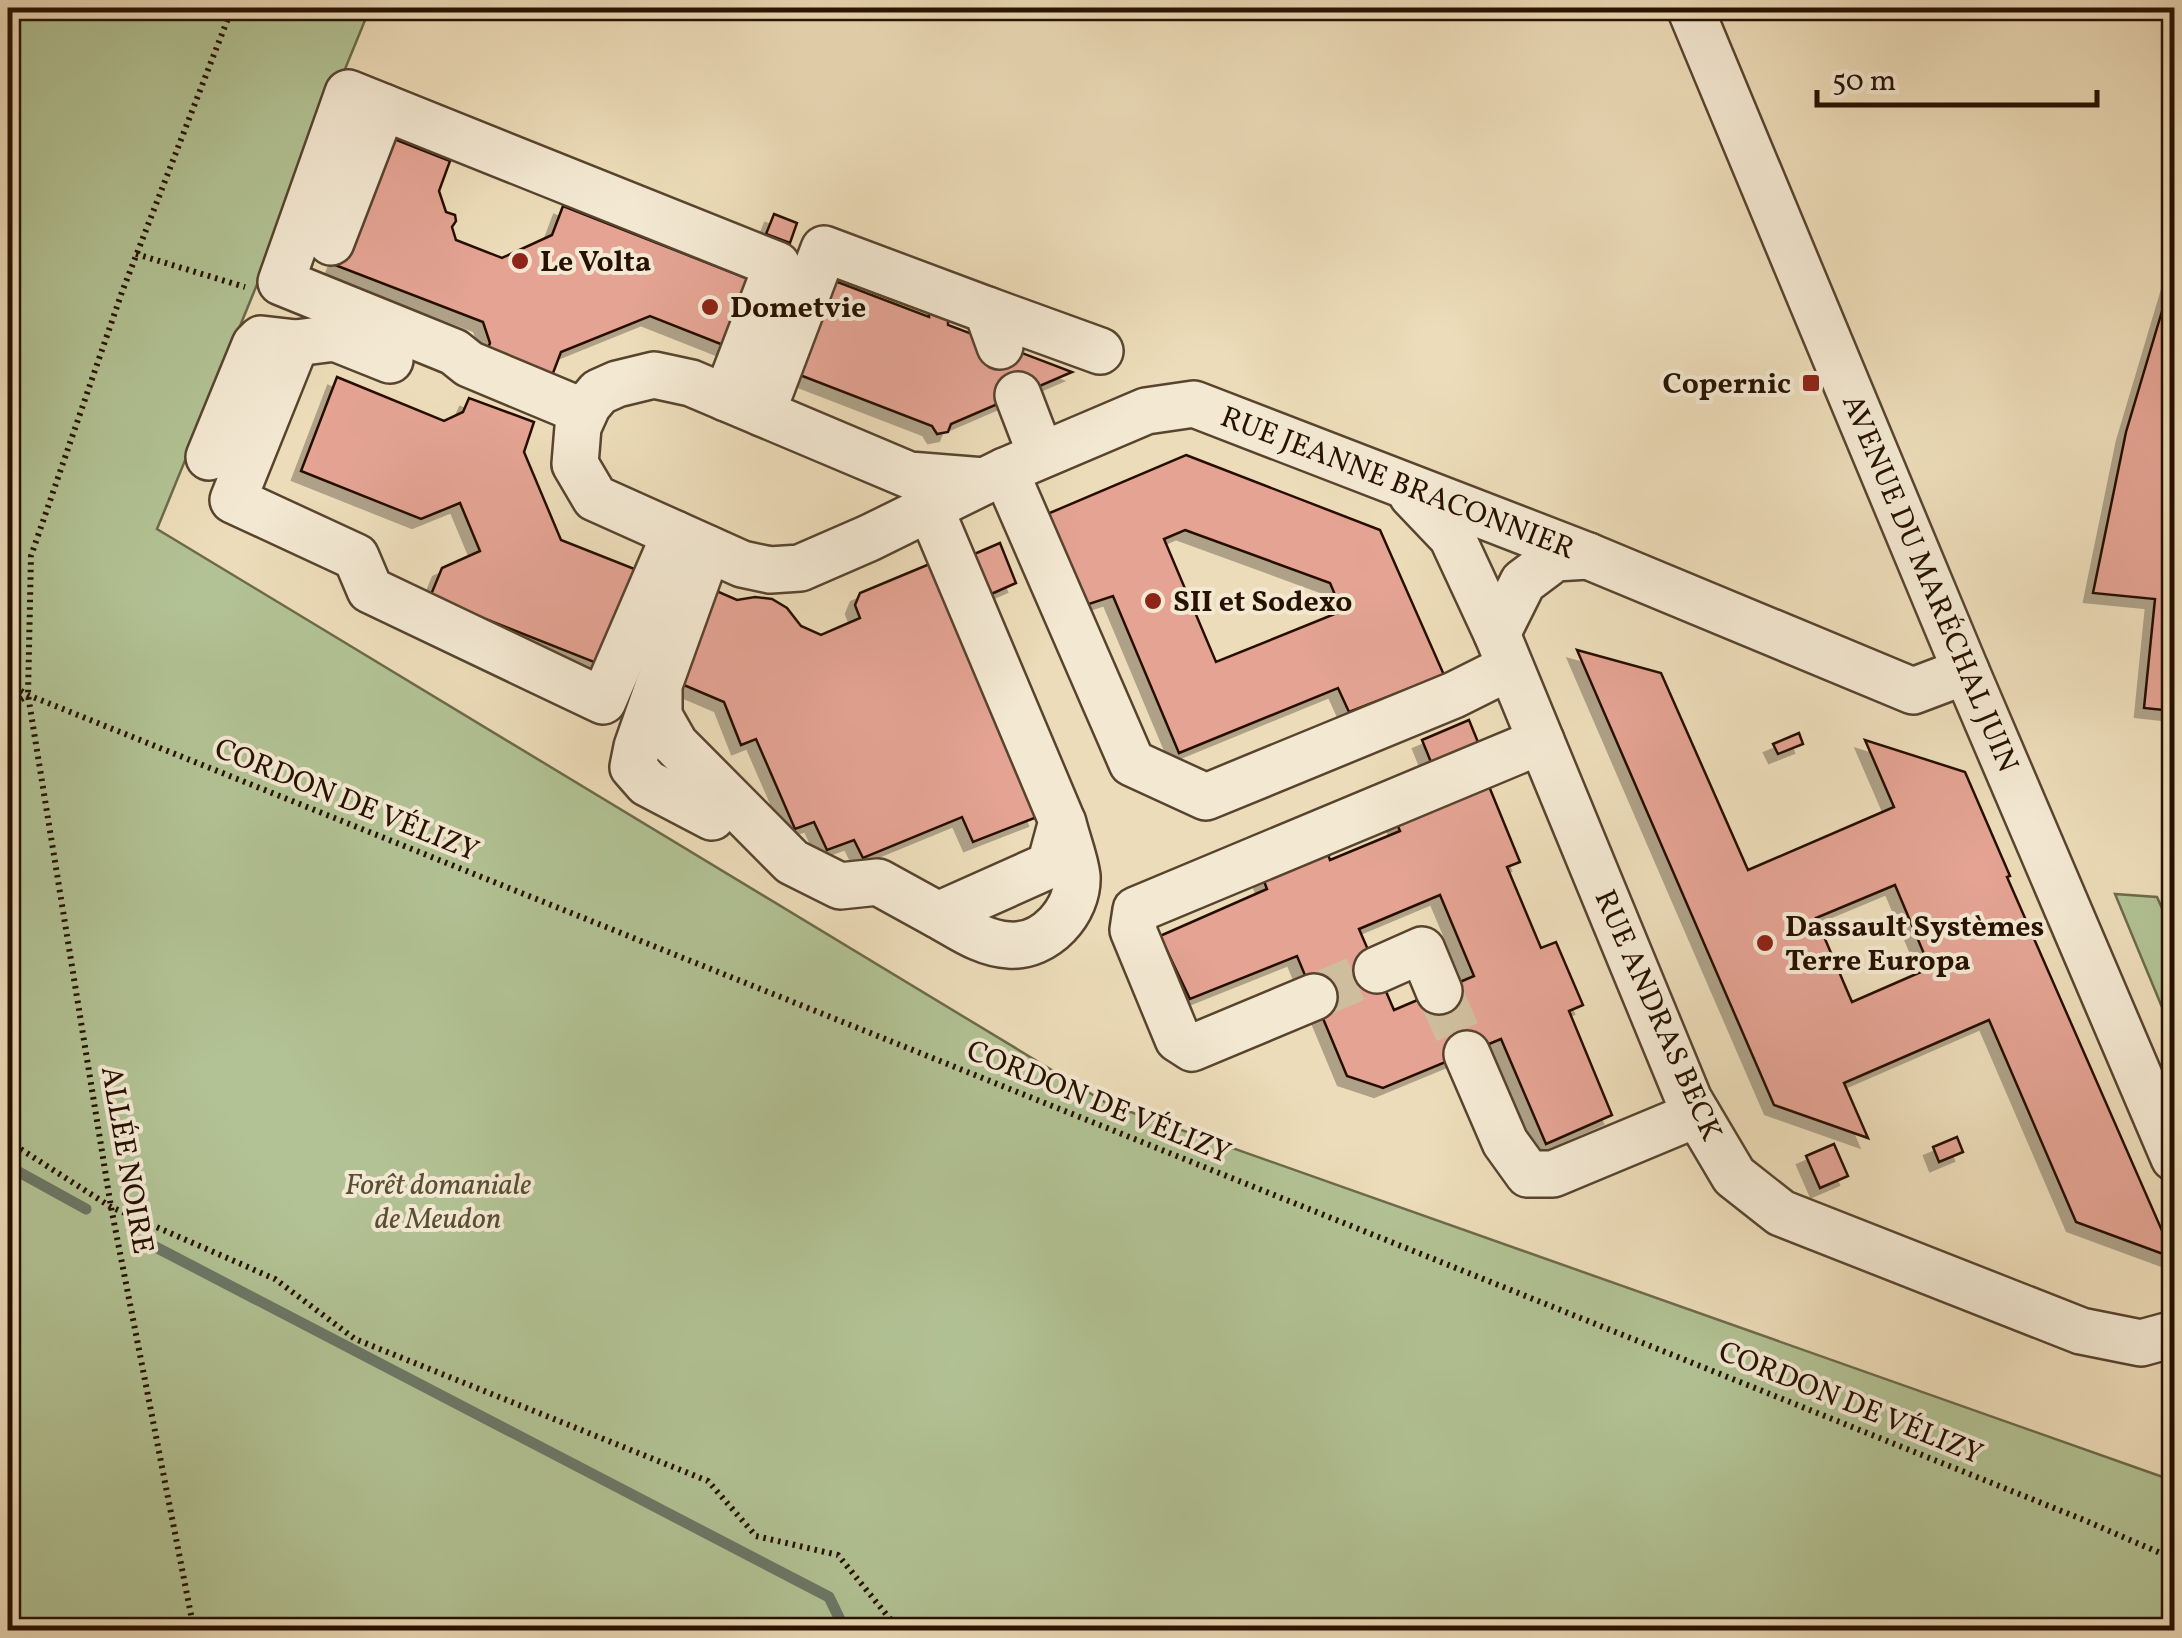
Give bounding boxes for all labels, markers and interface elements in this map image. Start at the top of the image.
scale bar [1817,45,2097,107]
text: 50 m [1832,61,1896,103]
place label: Le Volta [540,242,651,284]
marker: Le Volta [509,250,531,272]
place label: Dometvie [730,288,866,330]
marker: Dometvie [699,296,721,318]
place label: Copernic [1662,364,1791,406]
marker: Copernic [1800,372,1822,394]
street label: AVENUE DU MARÉCHAL JUIN [1830,388,2028,779]
street label: RUE JEANNE BRACONNIER [1214,397,1581,571]
place label: SII et Sodexo [1173,582,1352,624]
marker: SII et Sodexo [1142,590,1164,612]
street label: CORDON DE VÉLIZY [208,729,485,873]
street label: RUE ANDRAS BECK [1583,884,1731,1148]
place label: Dassault Systèmes Terre Europa [1785,907,2044,983]
marker: Dassault Systèmes Terre Europa [1754,932,1776,954]
street label: CORDON DE VÉLIZY [960,1031,1237,1175]
street label: ALLÉE NOIRE [89,1063,163,1258]
park label: Forêt domaniale de Meudon [345,1165,531,1241]
street label: CORDON DE VÉLIZY [1712,1332,1989,1476]

